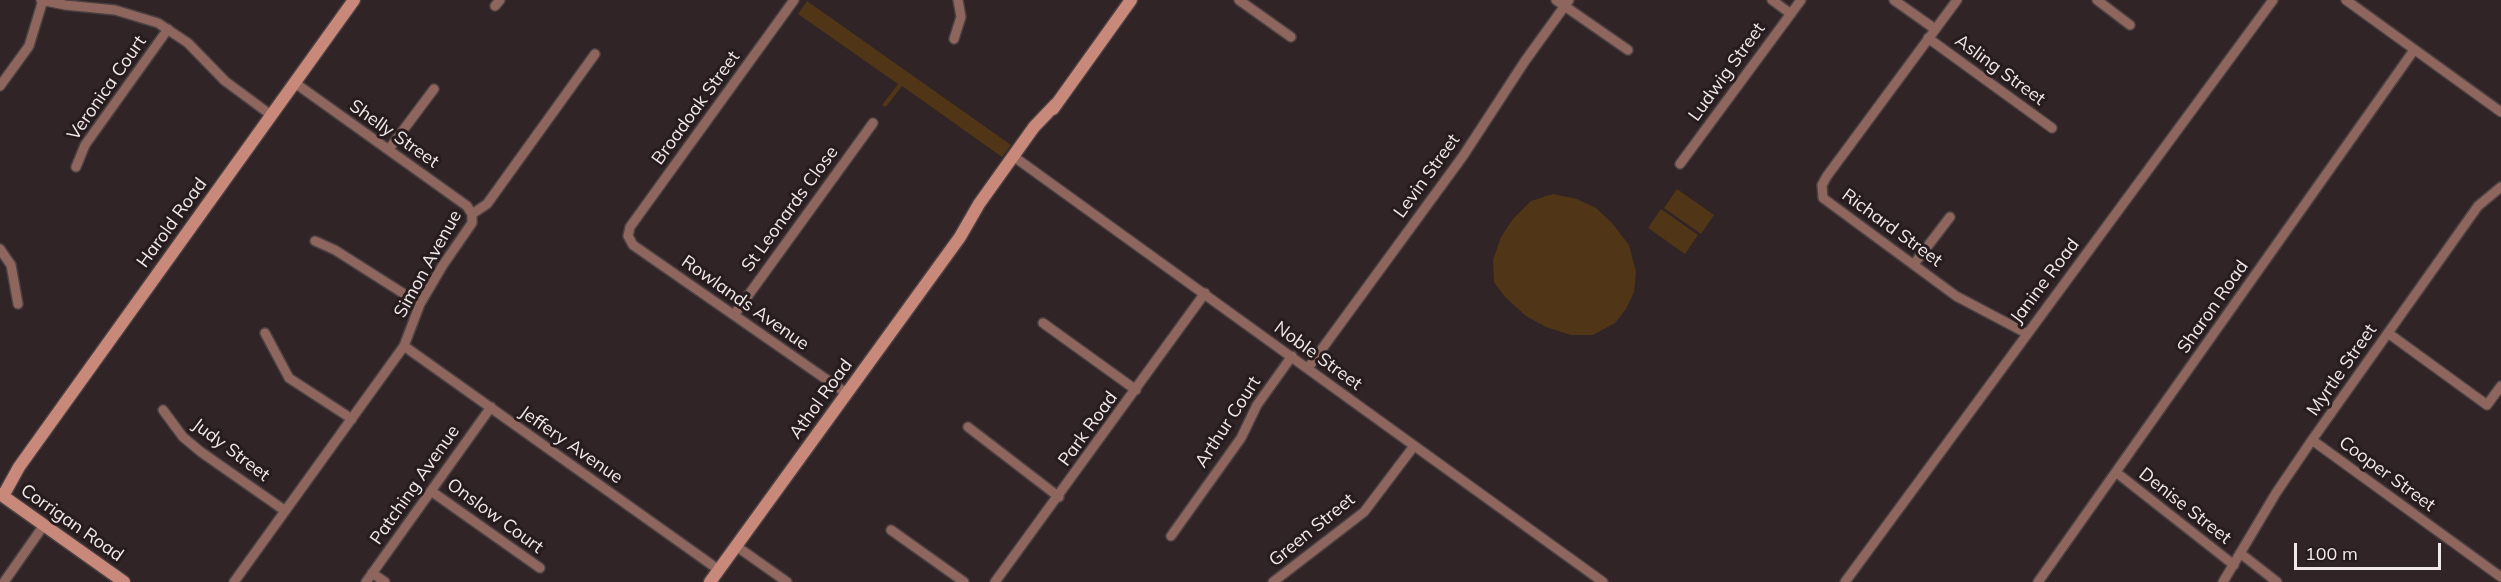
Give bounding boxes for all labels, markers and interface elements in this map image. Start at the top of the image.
street label: Ludwig Street [1684,19,1770,125]
street label: Asling Street [1951,30,2049,110]
street label: Veronica Court [63,32,151,144]
street label: Broadoak Street [647,47,745,169]
street label: Shelly Street [345,95,443,173]
street label: Levin Street [1389,130,1465,222]
street label: St Leonards Close [737,142,843,276]
street label: Harold Road [132,174,212,272]
street label: Richard Street [1838,184,1946,272]
street label: Simon Avenue [390,206,466,322]
street label: Janine Road [2006,234,2084,328]
street label: Rowlands Avenue [677,251,813,355]
street label: Sharon Road [2173,256,2253,358]
street label: Noble Street [1270,317,1366,395]
street label: Myrtle Street [2303,320,2381,420]
street label: Athol Road [785,355,857,443]
street label: Arthur Court [1191,372,1265,472]
street label: Park Road [1054,388,1122,470]
street label: Jeffery Avenue [515,401,627,489]
street label: Judy Street [188,414,274,486]
street label: Patching Avenue [366,421,464,549]
street label: Cooper Street [2335,432,2439,516]
street label: Denise Street [2135,463,2235,549]
street label: Onslow Court [443,474,547,558]
street label: Corrigan Road [17,480,127,566]
street label: Green Street [1265,489,1359,571]
scale bar [2297,531,2444,569]
text: 100 m [2305,542,2358,565]

